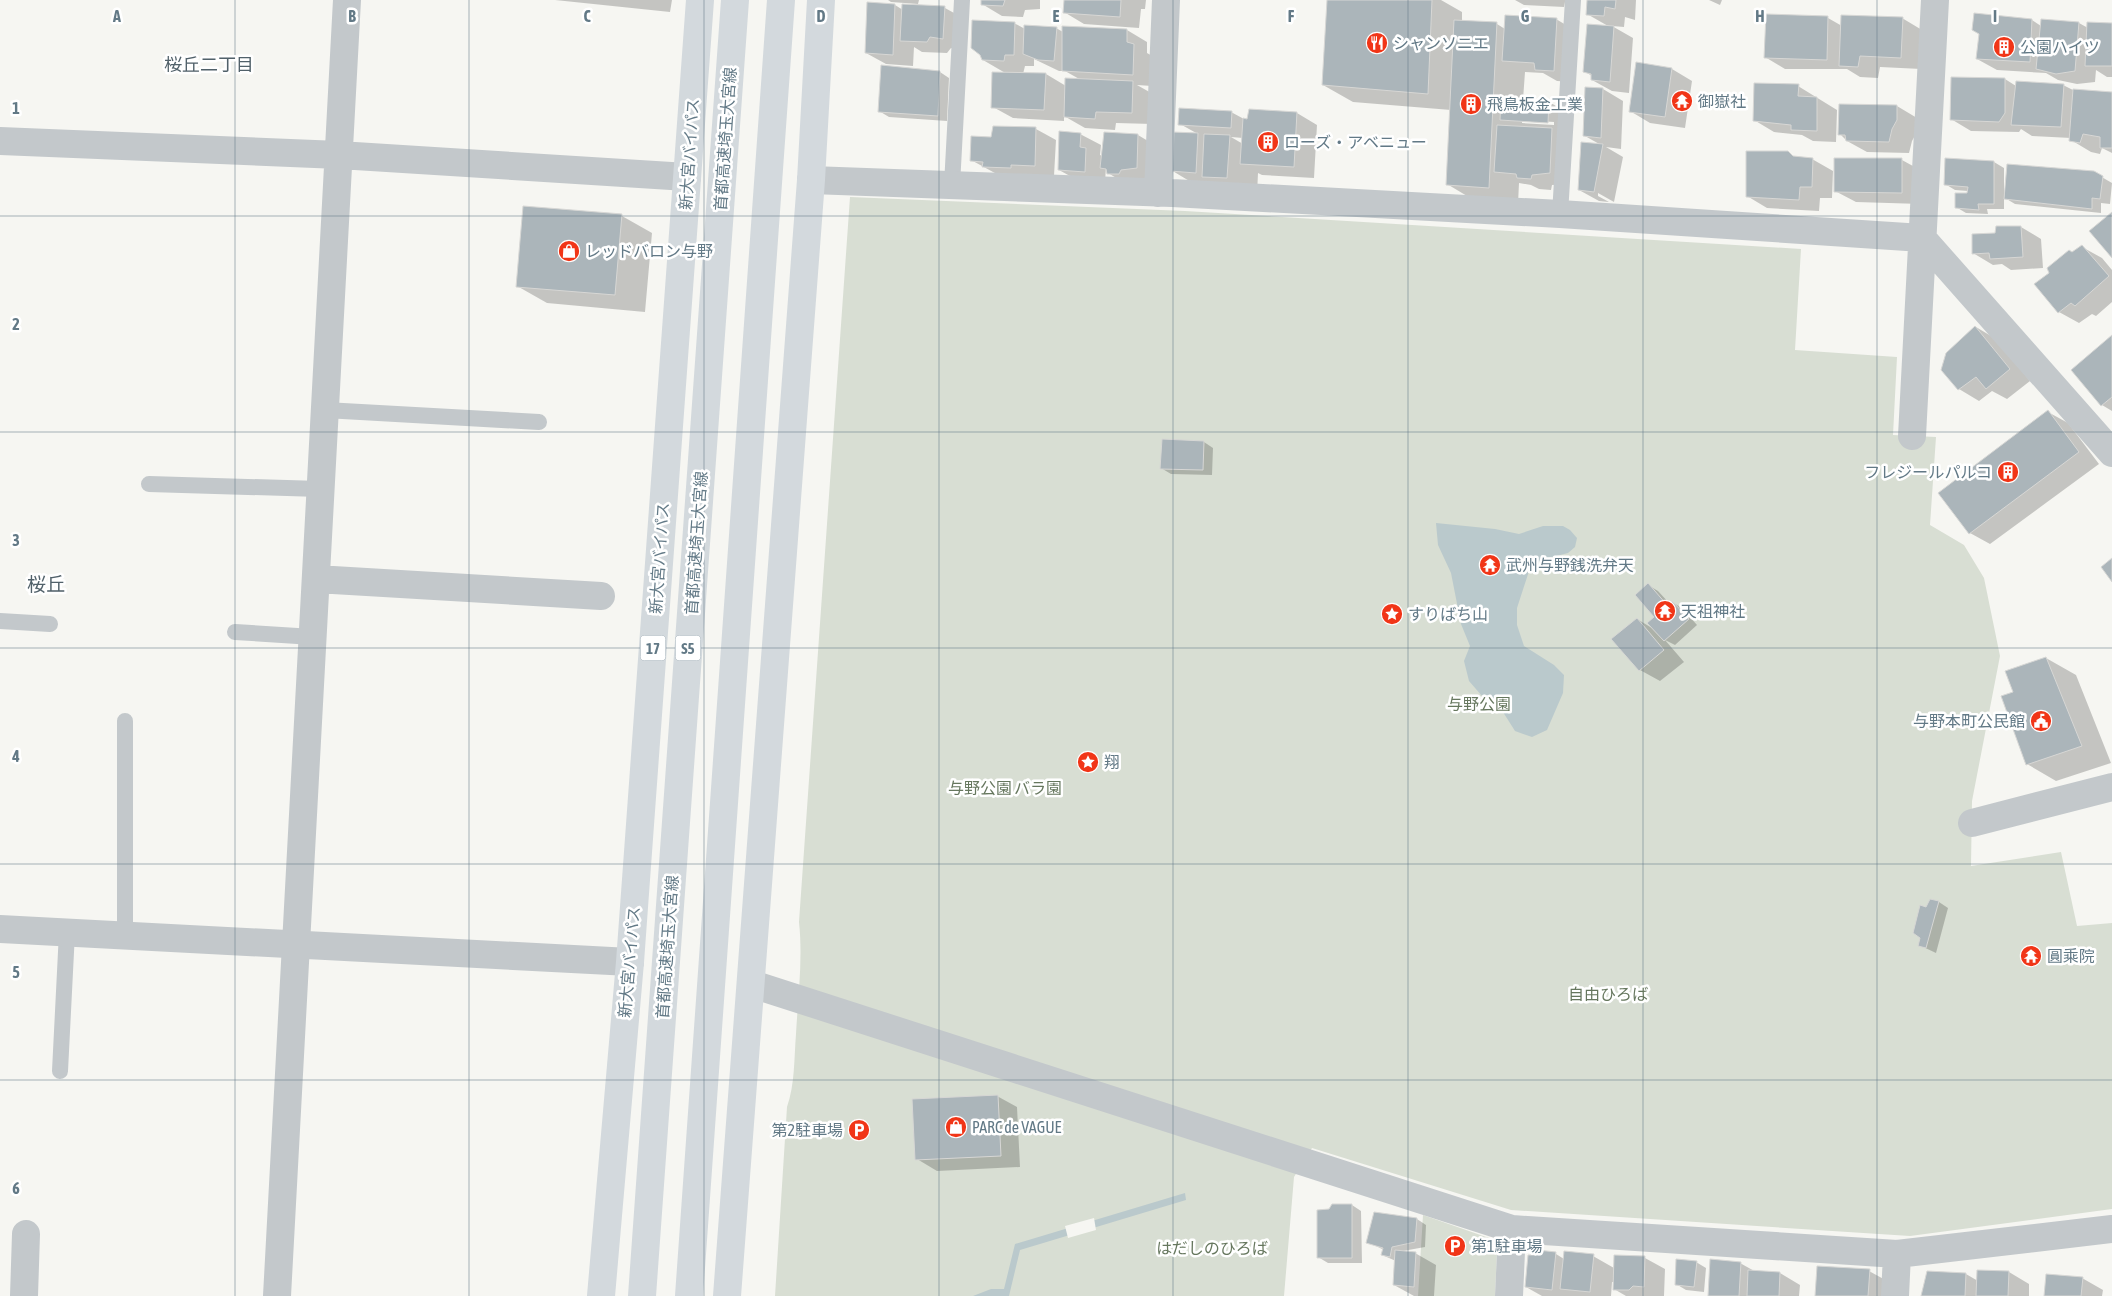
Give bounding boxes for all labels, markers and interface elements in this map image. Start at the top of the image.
text: A [112,7,121,25]
text: B [348,7,356,25]
text: C [583,7,591,25]
text: D [817,7,826,25]
text: E [1053,7,1060,25]
text: F [1288,7,1295,25]
text: G [1521,7,1530,25]
text: H [1755,7,1765,25]
text: I [1993,7,1997,25]
restaurant icon: シャンソニエ [1365,31,1389,55]
place label: シャンソニエ [1393,34,1489,52]
building icon: 公園ハイツ [1992,35,2016,59]
place label: 公園ハイツ [2020,38,2100,56]
district label: 桜丘二丁目 [164,54,254,75]
street label: 首都高速埼玉大宮線 [711,67,739,211]
temple icon: 御嶽社 [1670,89,1694,113]
building icon: 飛鳥板金工業 [1459,92,1483,116]
place label: 御嶽社 [1698,92,1746,110]
place label: 飛鳥板金工業 [1487,95,1583,113]
street label: 新大宮バイパス [676,98,702,210]
text: 1 [12,99,20,117]
building icon: ローズ・アベニュー [1256,130,1280,154]
place label: ローズ・アベニュー [1284,133,1427,151]
shop icon: レッドバロン与野 [557,239,581,263]
place label: レッドバロン与野 [585,242,713,260]
text: 2 [12,315,20,333]
building icon: フレジールパルコ [1996,460,2020,484]
place label: フレジールパルコ [1864,463,1992,481]
street label: 首都高速埼玉大宮線 [682,471,710,615]
street label: 新大宮バイパス [646,502,672,614]
text: 3 [12,531,20,549]
temple icon: 武州与野銭洗弁天 [1478,553,1502,577]
place label: 武州与野銭洗弁天 [1506,556,1634,574]
district label: 桜丘 [27,573,65,595]
temple icon: 天祖神社 [1653,599,1677,623]
place icon: すりばち山 [1380,602,1404,626]
place label: 天祖神社 [1681,602,1745,620]
place label: すりばち山 [1408,605,1488,623]
road number: 17 [640,636,666,660]
road number: S5 [676,636,700,660]
park label: 与野公園 [1447,695,1511,713]
public building icon: 与野本町公民館 [2029,709,2053,733]
place label: 与野本町公民館 [1913,712,2025,730]
text: 4 [11,747,20,765]
place icon: 翔 [1076,750,1100,774]
place label: 翔 [1104,753,1120,771]
park label: 与野公園 バラ園 [948,779,1062,797]
street label: 首都高速埼玉大宮線 [653,875,681,1019]
street label: 新大宮バイパス [615,906,643,1018]
temple icon: 圓乘院 [2019,944,2043,968]
place label: 圓乘院 [2047,947,2095,965]
text: 5 [12,963,20,981]
park label: 自由ひろば [1568,985,1648,1003]
shop icon: PARC de VAGUE [944,1115,968,1139]
parking icon: 第2駐車場 [847,1118,871,1142]
place label: PARC de VAGUE [972,1118,1062,1136]
place label: 第2駐車場 [771,1121,843,1139]
text: 6 [12,1179,20,1197]
parking icon: 第1駐車場 [1443,1234,1467,1258]
place label: 第1駐車場 [1471,1237,1543,1255]
park label: はだしのひろば [1156,1239,1268,1257]

